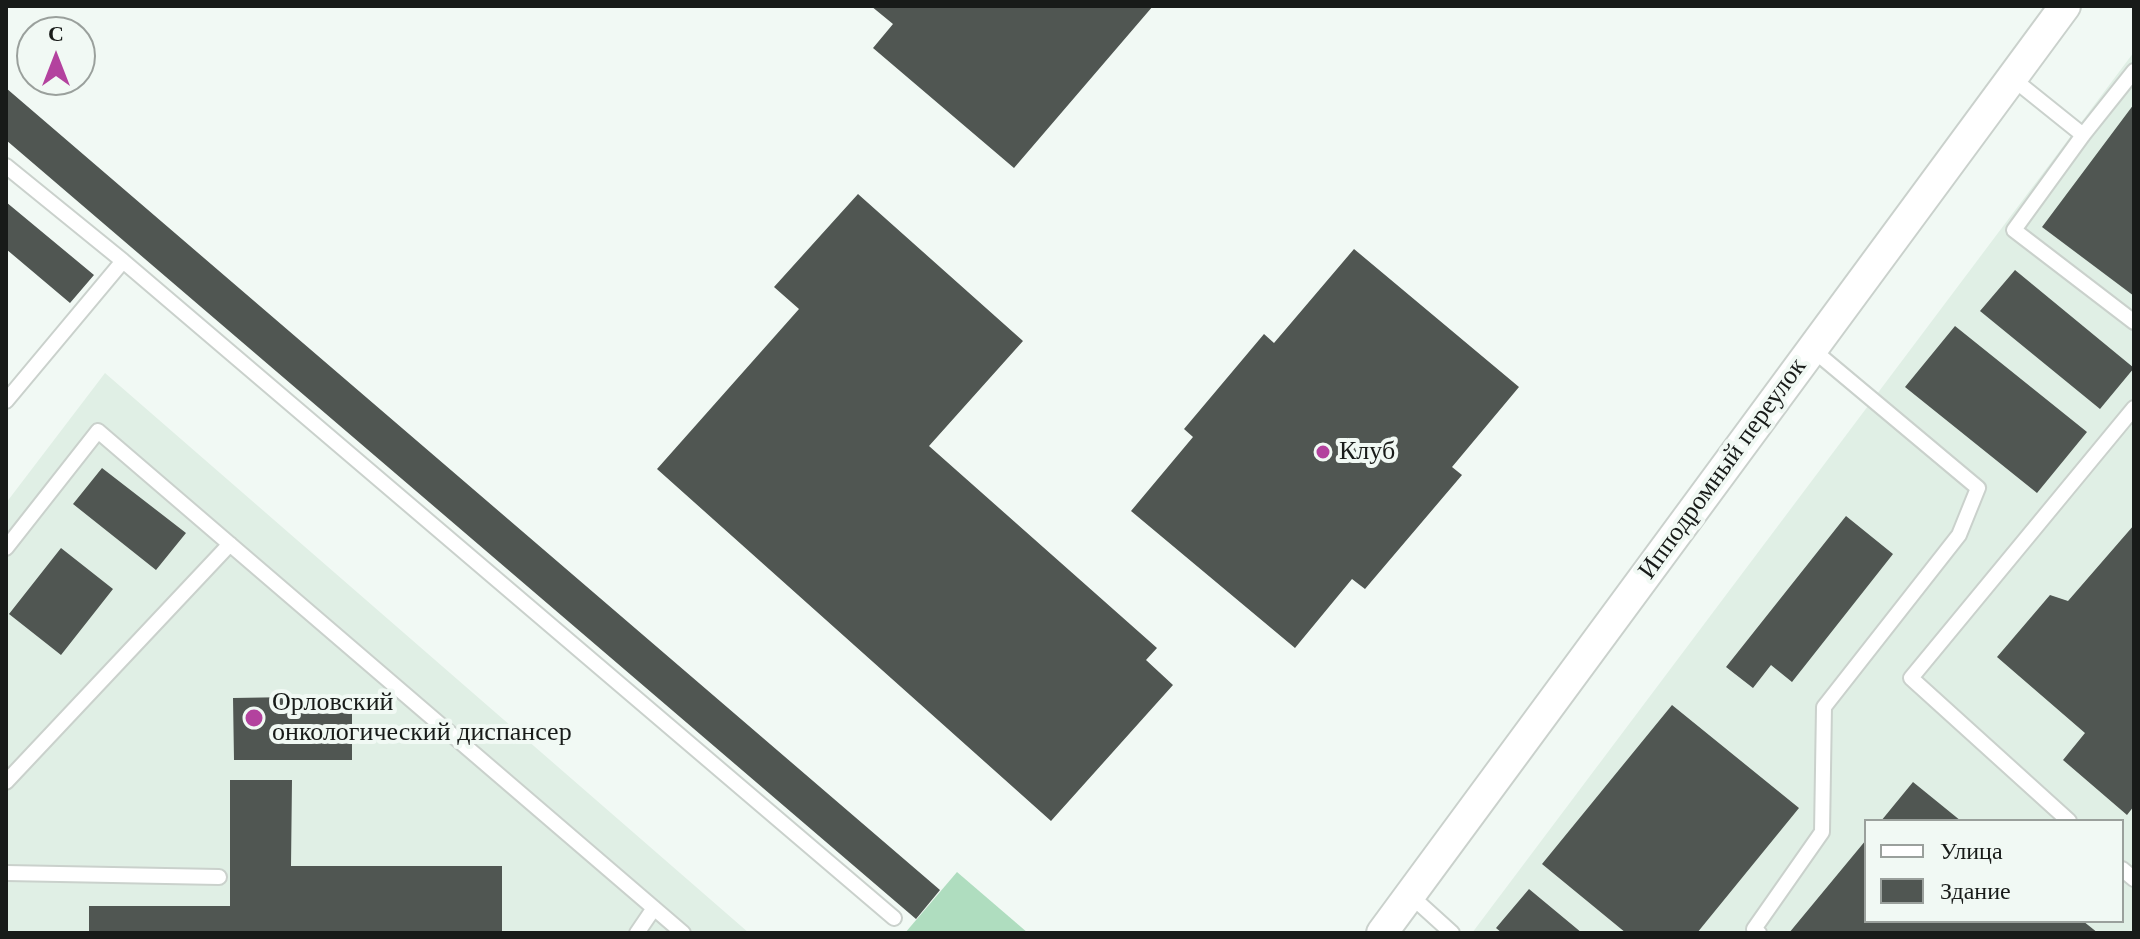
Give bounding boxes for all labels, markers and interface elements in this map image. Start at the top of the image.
north arrow [16,16,96,96]
text: С [48,21,64,46]
street label: Ипподромный переулок [1632,352,1814,586]
place label: Клуб [1339,436,1395,468]
marker: Клуб [1314,443,1332,461]
place label: Орловский онкологический диспансер [272,687,572,748]
marker: Орловский онкологический диспансер [243,707,265,729]
legend [1864,819,2124,923]
text: Улица [1940,838,2003,864]
text: Здание [1940,878,2011,904]

